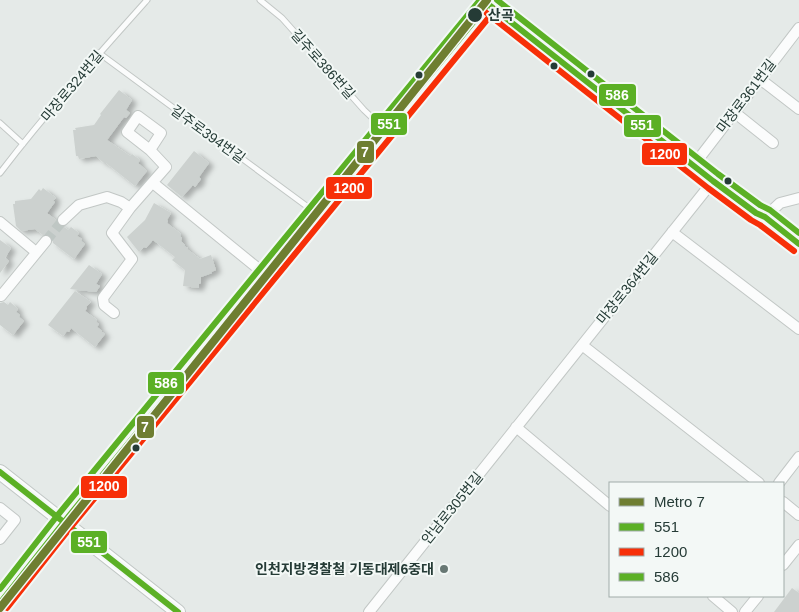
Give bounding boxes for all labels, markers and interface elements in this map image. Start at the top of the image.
marker: 산곡 [466,6,484,24]
place label: 산곡 [488,7,514,23]
street label: 길주로386번길 [288,26,358,102]
street label: 마장로324번길 [38,47,106,125]
street label: 마장로361번길 [713,56,779,136]
unlabelled marker [549,61,559,71]
unlabelled marker [586,69,596,79]
unlabelled marker [414,70,424,80]
line badge: 586 [598,83,637,107]
text: 586 [605,87,629,103]
street label: 길주로394번길 [168,102,248,166]
line badge: 551 [370,112,408,136]
line badge: 551 [623,114,662,138]
text: 551 [377,116,401,132]
text: 551 [630,117,654,133]
line badge: 7 [356,140,375,164]
line badge: 1200 [641,142,688,166]
text: 7 [361,144,369,160]
text: 1200 [649,146,681,162]
line badge: 1200 [325,176,373,200]
unlabelled marker [723,176,733,186]
text: 1200 [333,180,365,196]
street label: 마장로364번길 [593,249,661,327]
line badge: 586 [147,371,185,395]
text: 586 [154,375,178,391]
line badge: 7 [136,415,155,439]
text: 7 [141,419,149,435]
unlabelled marker [131,443,141,453]
street label: 안남로305번길 [418,469,486,547]
line badge: 1200 [80,475,128,499]
text: 1200 [88,478,120,494]
legend [609,482,784,597]
text: Metro 7 [654,493,705,510]
text: 551 [654,518,679,535]
line badge: 551 [70,530,108,554]
text: 551 [77,534,101,550]
text: 1200 [654,543,687,560]
place label: 인천지방경찰철 기동대제6중대 [255,561,434,577]
marker: 인천지방경찰철 기동대제6중대 [438,563,450,575]
text: 586 [654,568,679,585]

